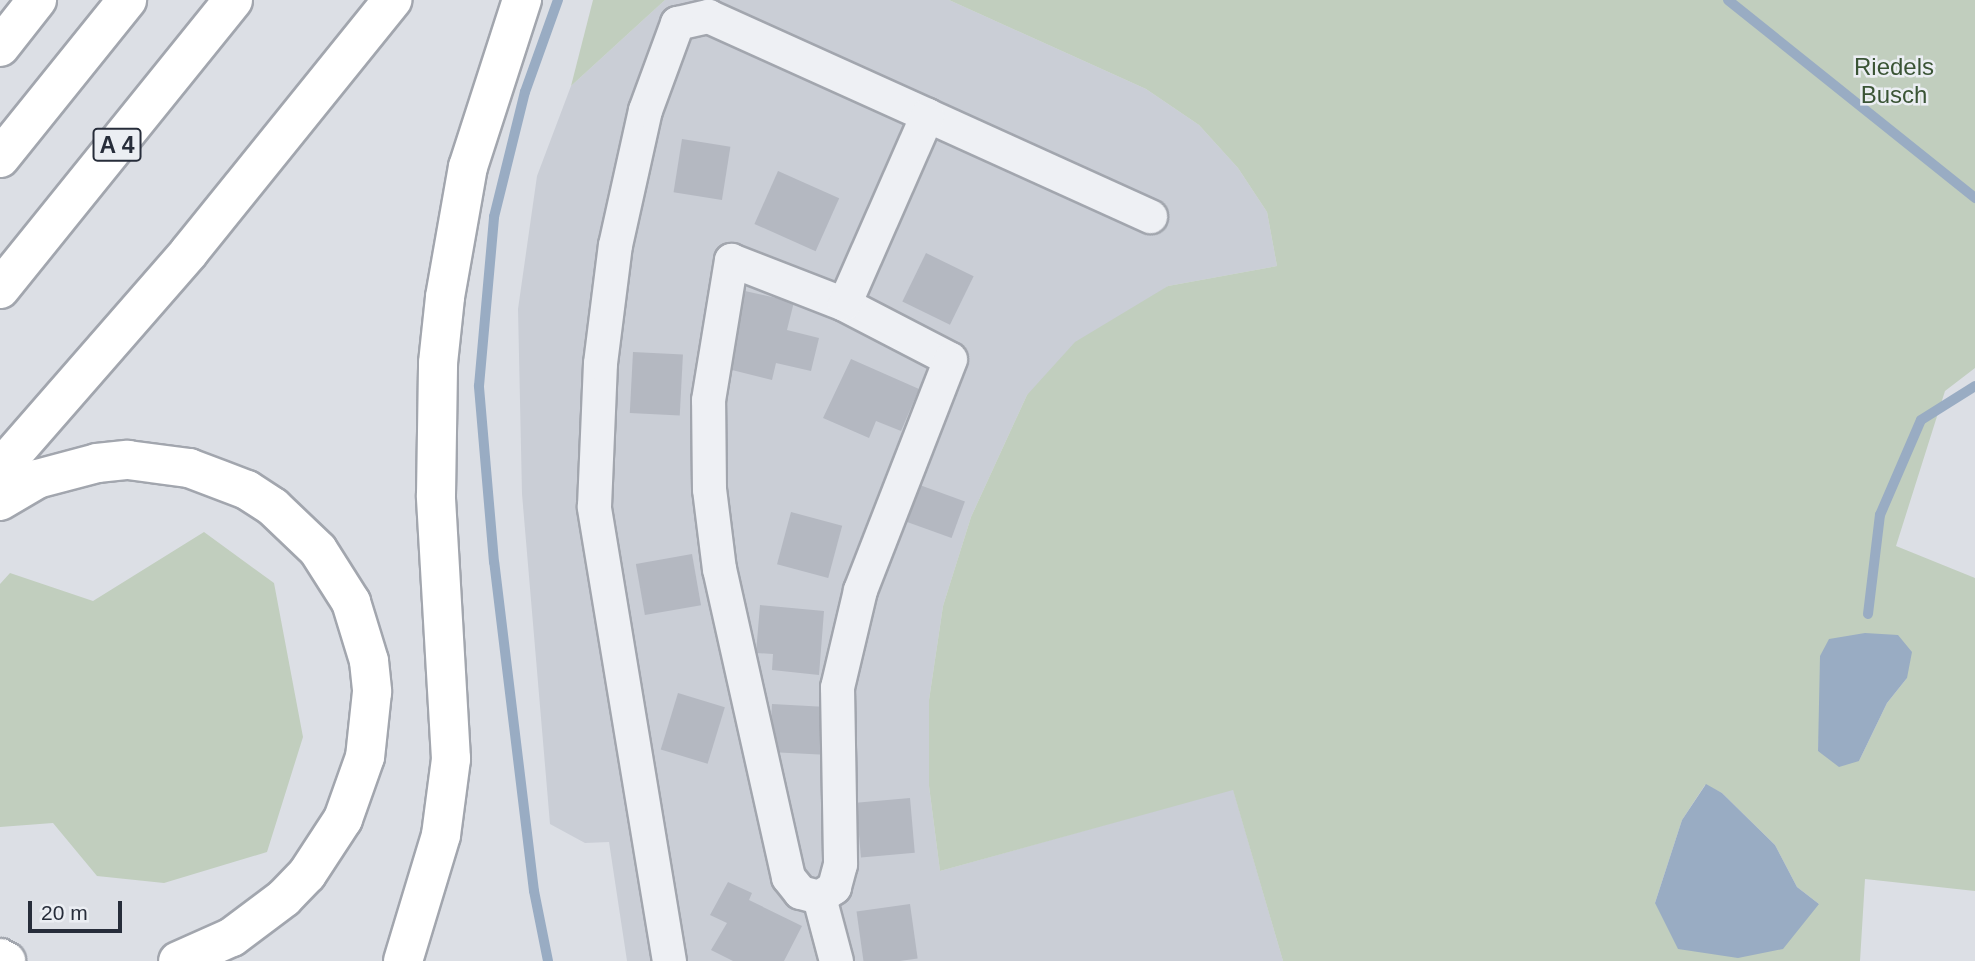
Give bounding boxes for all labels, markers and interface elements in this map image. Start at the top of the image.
park label: Riedels Busch [1854,53,1934,109]
road number: A 4 [91,126,143,164]
scale bar [32,888,126,932]
text: 20 m [41,901,88,924]

